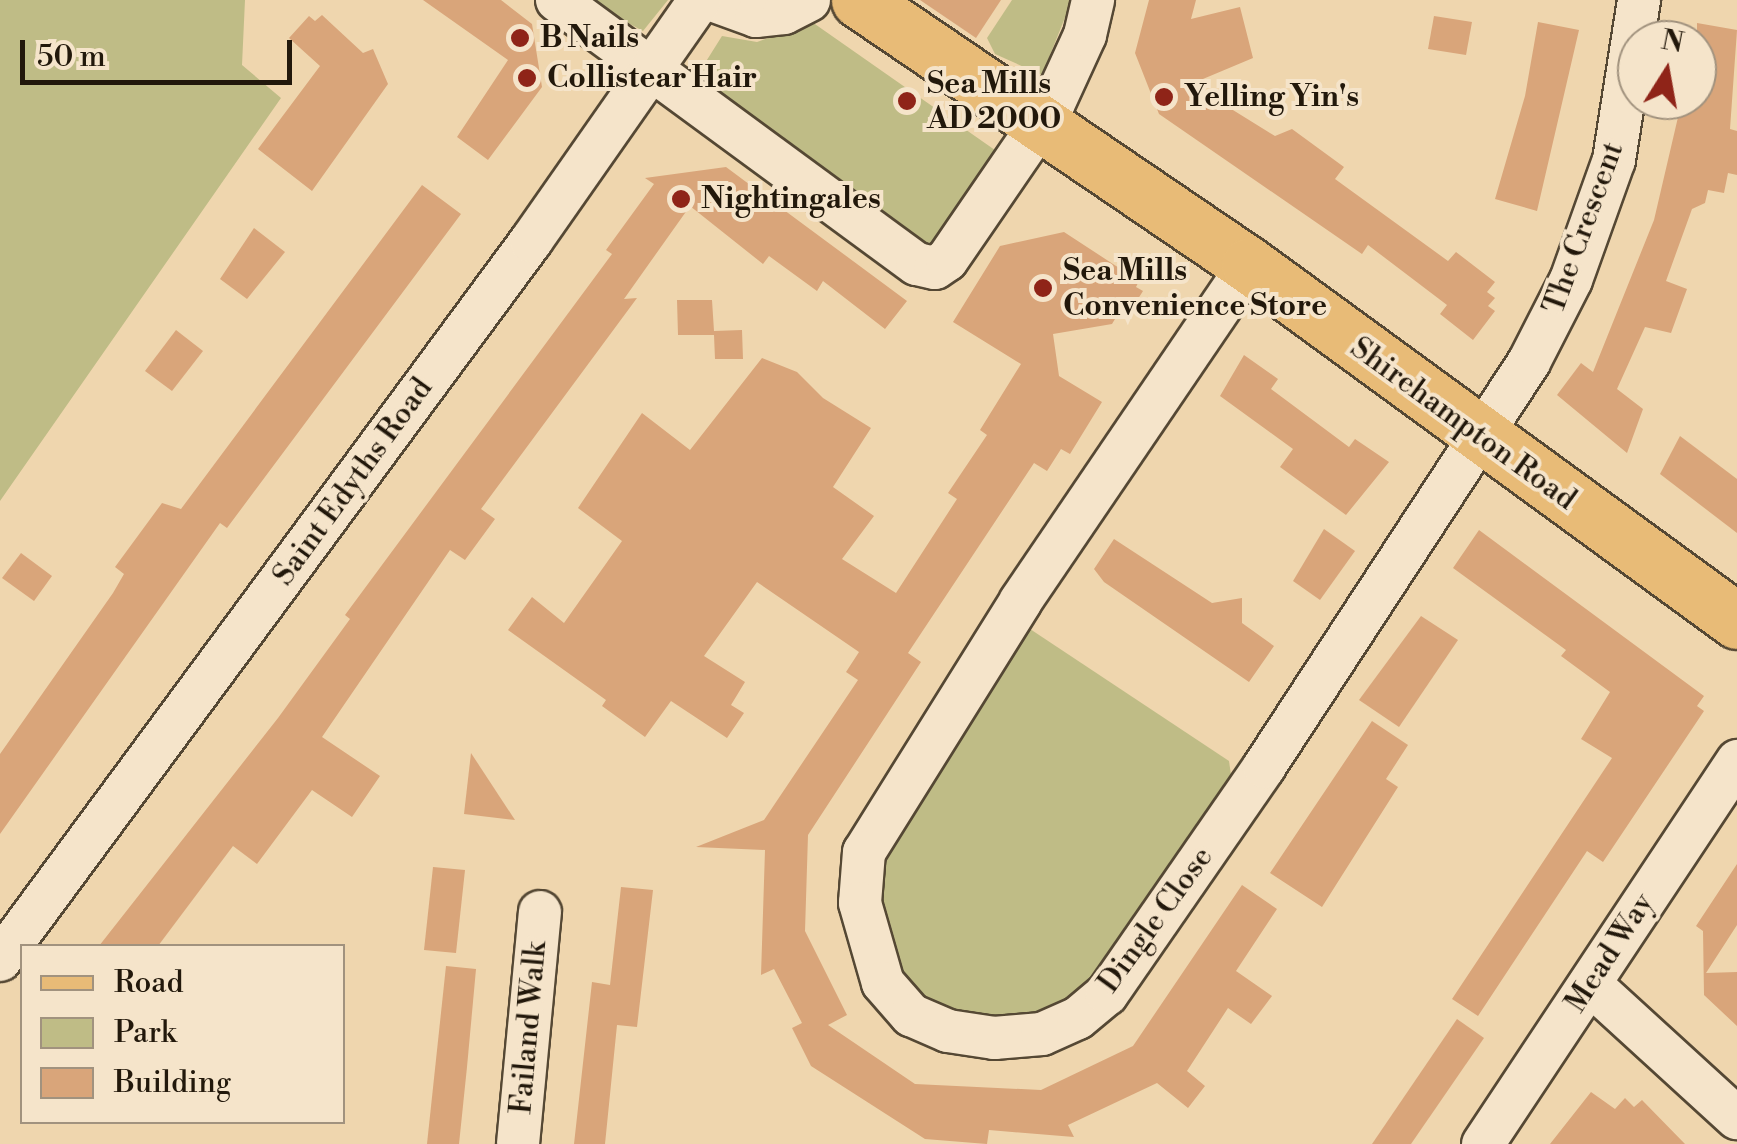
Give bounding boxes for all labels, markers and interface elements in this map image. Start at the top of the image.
scale bar [25,20,298,82]
place label: B Nails [540,20,639,56]
north arrow [1617,20,1717,120]
text: N [1658,23,1687,61]
marker: B Nails [509,27,531,49]
text: 50 m [37,38,106,76]
place label: Collistear Hair [547,60,757,96]
place label: Sea Mills AD 2000 [927,66,1061,136]
marker: Collistear Hair [516,67,538,89]
place label: Yelling Yin's [1184,79,1359,115]
marker: Yelling Yin's [1153,86,1175,108]
marker: Sea Mills AD 2000 [896,90,918,112]
street label: The Crescent [1536,137,1632,319]
place label: Nightingales [701,181,881,217]
marker: Nightingales [670,188,692,210]
place label: Sea Mills Convenience Store [1063,253,1327,324]
marker: Sea Mills Convenience Store [1032,277,1054,299]
street label: Shirehampton Road [1343,330,1583,518]
street label: Saint Edyths Road [266,371,440,593]
street label: Dingle Close [1091,840,1221,1000]
street label: Mead Way [1558,887,1662,1019]
street label: Failand Walk [504,940,554,1116]
legend [20,944,345,1124]
text: Road [114,964,184,1002]
text: Park [114,1014,176,1052]
text: Building [114,1064,231,1102]

